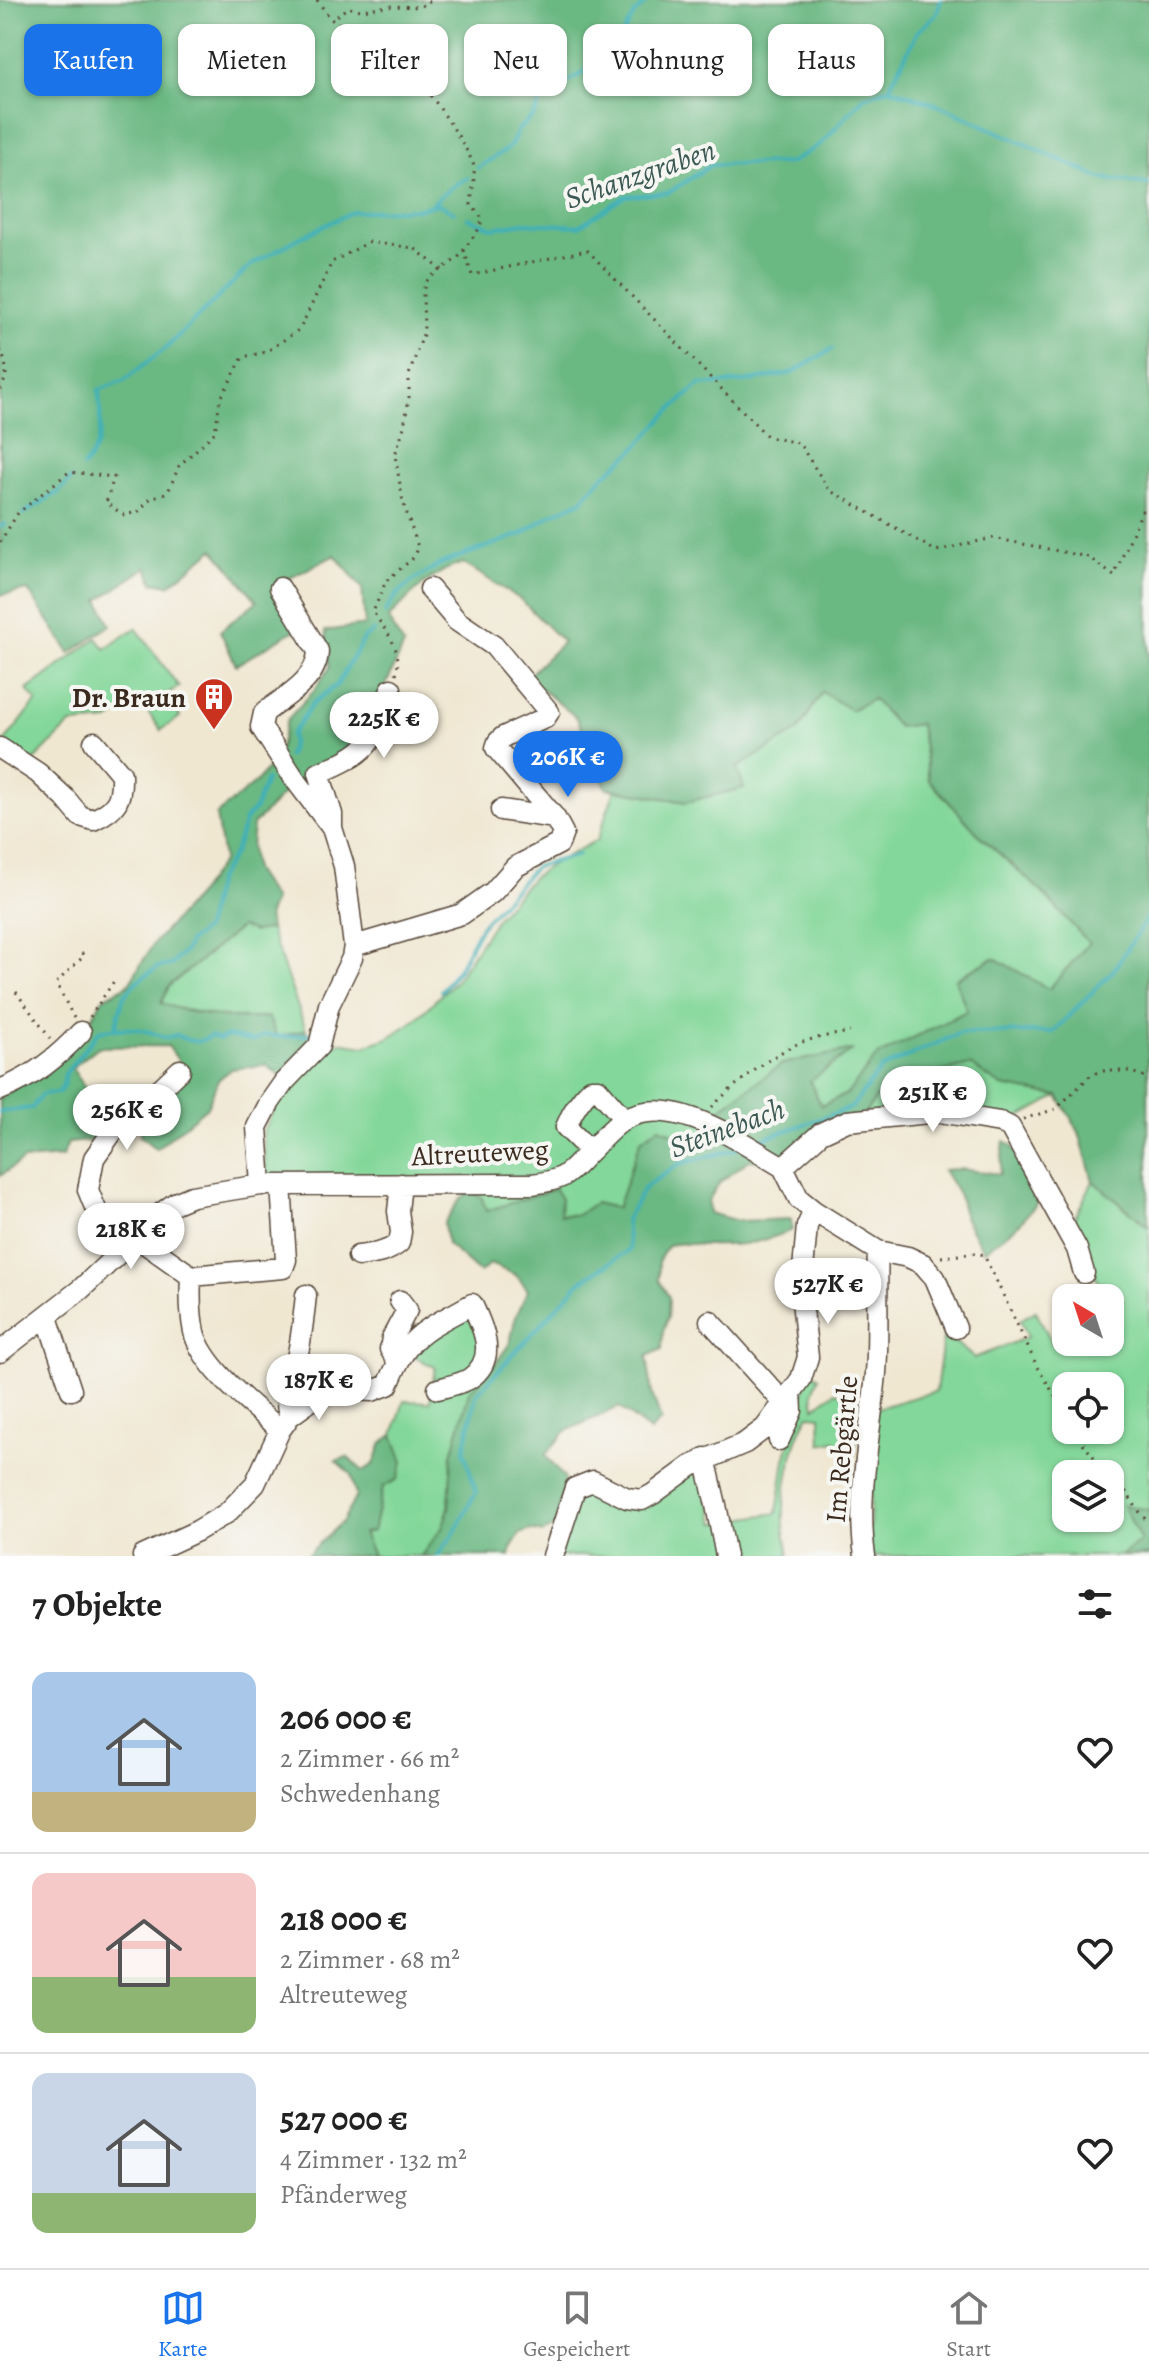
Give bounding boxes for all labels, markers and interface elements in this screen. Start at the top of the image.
chip: Kaufen [24,24,162,96]
chip: Mieten [178,24,315,96]
chip: Filter [331,24,448,96]
chip: Neu [464,24,567,96]
chip: Wohnung [583,24,752,96]
chip: Haus [768,24,884,96]
water label: Schanzgraben [559,130,721,218]
building icon: Dr. Braun [193,676,235,731]
place label: Dr. Braun [72,679,186,717]
pin: 225K € [319,692,449,760]
text: 225K € [348,700,420,735]
pin: 206K € [503,731,633,799]
text: 206K € [531,739,605,774]
pin: 251K € [868,1066,998,1134]
text: 251K € [898,1074,968,1109]
pin: 256K € [62,1084,192,1152]
water label: Steinebach [664,1089,790,1167]
text: 256K € [91,1092,163,1127]
street label: Altreuteweg [409,1130,550,1176]
pin: 218K € [66,1203,196,1271]
text: 218K € [96,1211,166,1246]
pin: 527K € [763,1258,893,1326]
text: 527K € [792,1266,864,1301]
north arrow [1052,1284,1124,1356]
map controls [1052,1284,1124,1532]
pin: 187K € [254,1354,384,1422]
text: 187K € [284,1362,354,1397]
button: locate [1052,1372,1124,1444]
street label: Im Rebgärtle [817,1374,867,1524]
button: layers [1052,1460,1124,1532]
text: 7 Objekte [32,1581,162,1628]
icon: filters [1073,1582,1117,1626]
text: 206 000 € [280,1694,412,1741]
icon: home [96,1704,192,1800]
icon: heart [1073,1730,1117,1774]
text: 2 Zimmer · 66 m² [280,1741,459,1776]
text: Schwedenhang [280,1776,440,1811]
text: 218 000 € [280,1895,408,1942]
icon: home [96,1905,192,2001]
icon: heart [1073,1931,1117,1975]
text: 2 Zimmer · 68 m² [280,1942,460,1977]
text: Altreuteweg [280,1977,408,2012]
text: 527 000 € [280,2095,408,2142]
icon: home [96,2105,192,2201]
icon: heart [1073,2131,1117,2175]
text: 4 Zimmer · 132 m² [280,2142,467,2177]
text: Pfänderweg [280,2177,407,2212]
tab: Karte [158,2286,207,2364]
tab: Gespeichert [523,2286,630,2364]
tab: Start [946,2286,991,2364]

